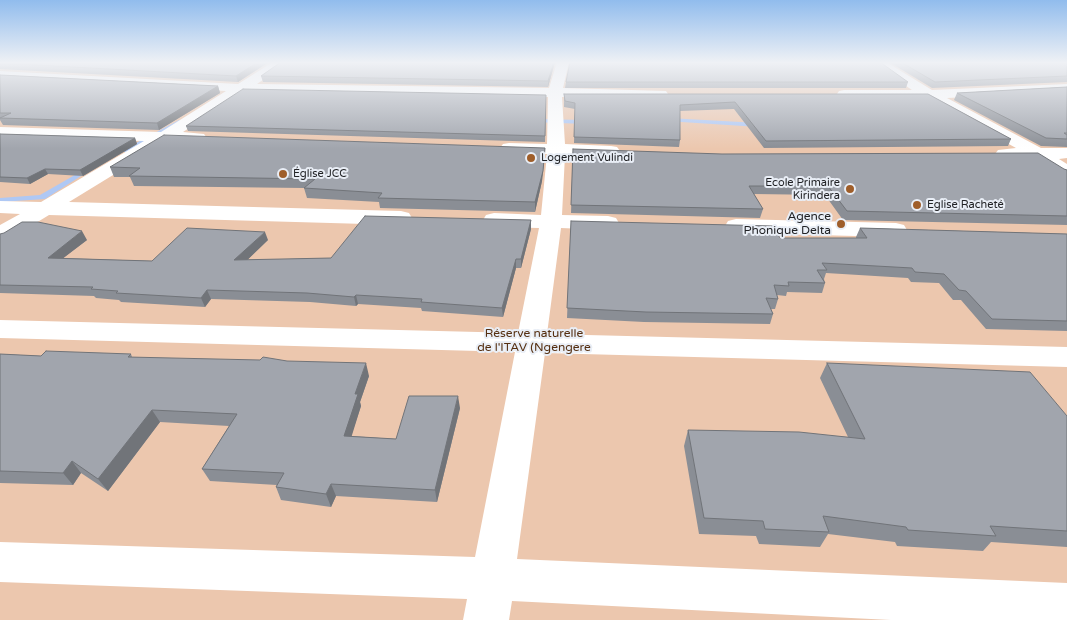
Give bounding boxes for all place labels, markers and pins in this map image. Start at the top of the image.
place label: Logement Vulindi [541,151,633,165]
marker: Logement Vulindi [525,152,537,164]
place label: Église JCC [293,167,347,181]
marker: Église JCC [277,168,289,180]
place label: Ecole Primaire Kirindera [765,176,840,202]
marker: Ecole Primaire Kirindera [844,183,856,195]
place label: Eglise Racheté [927,198,1004,212]
marker: Eglise Racheté [911,199,923,211]
place label: Agence Phonique Delta [743,210,831,238]
marker: Agence Phonique Delta [835,218,847,230]

